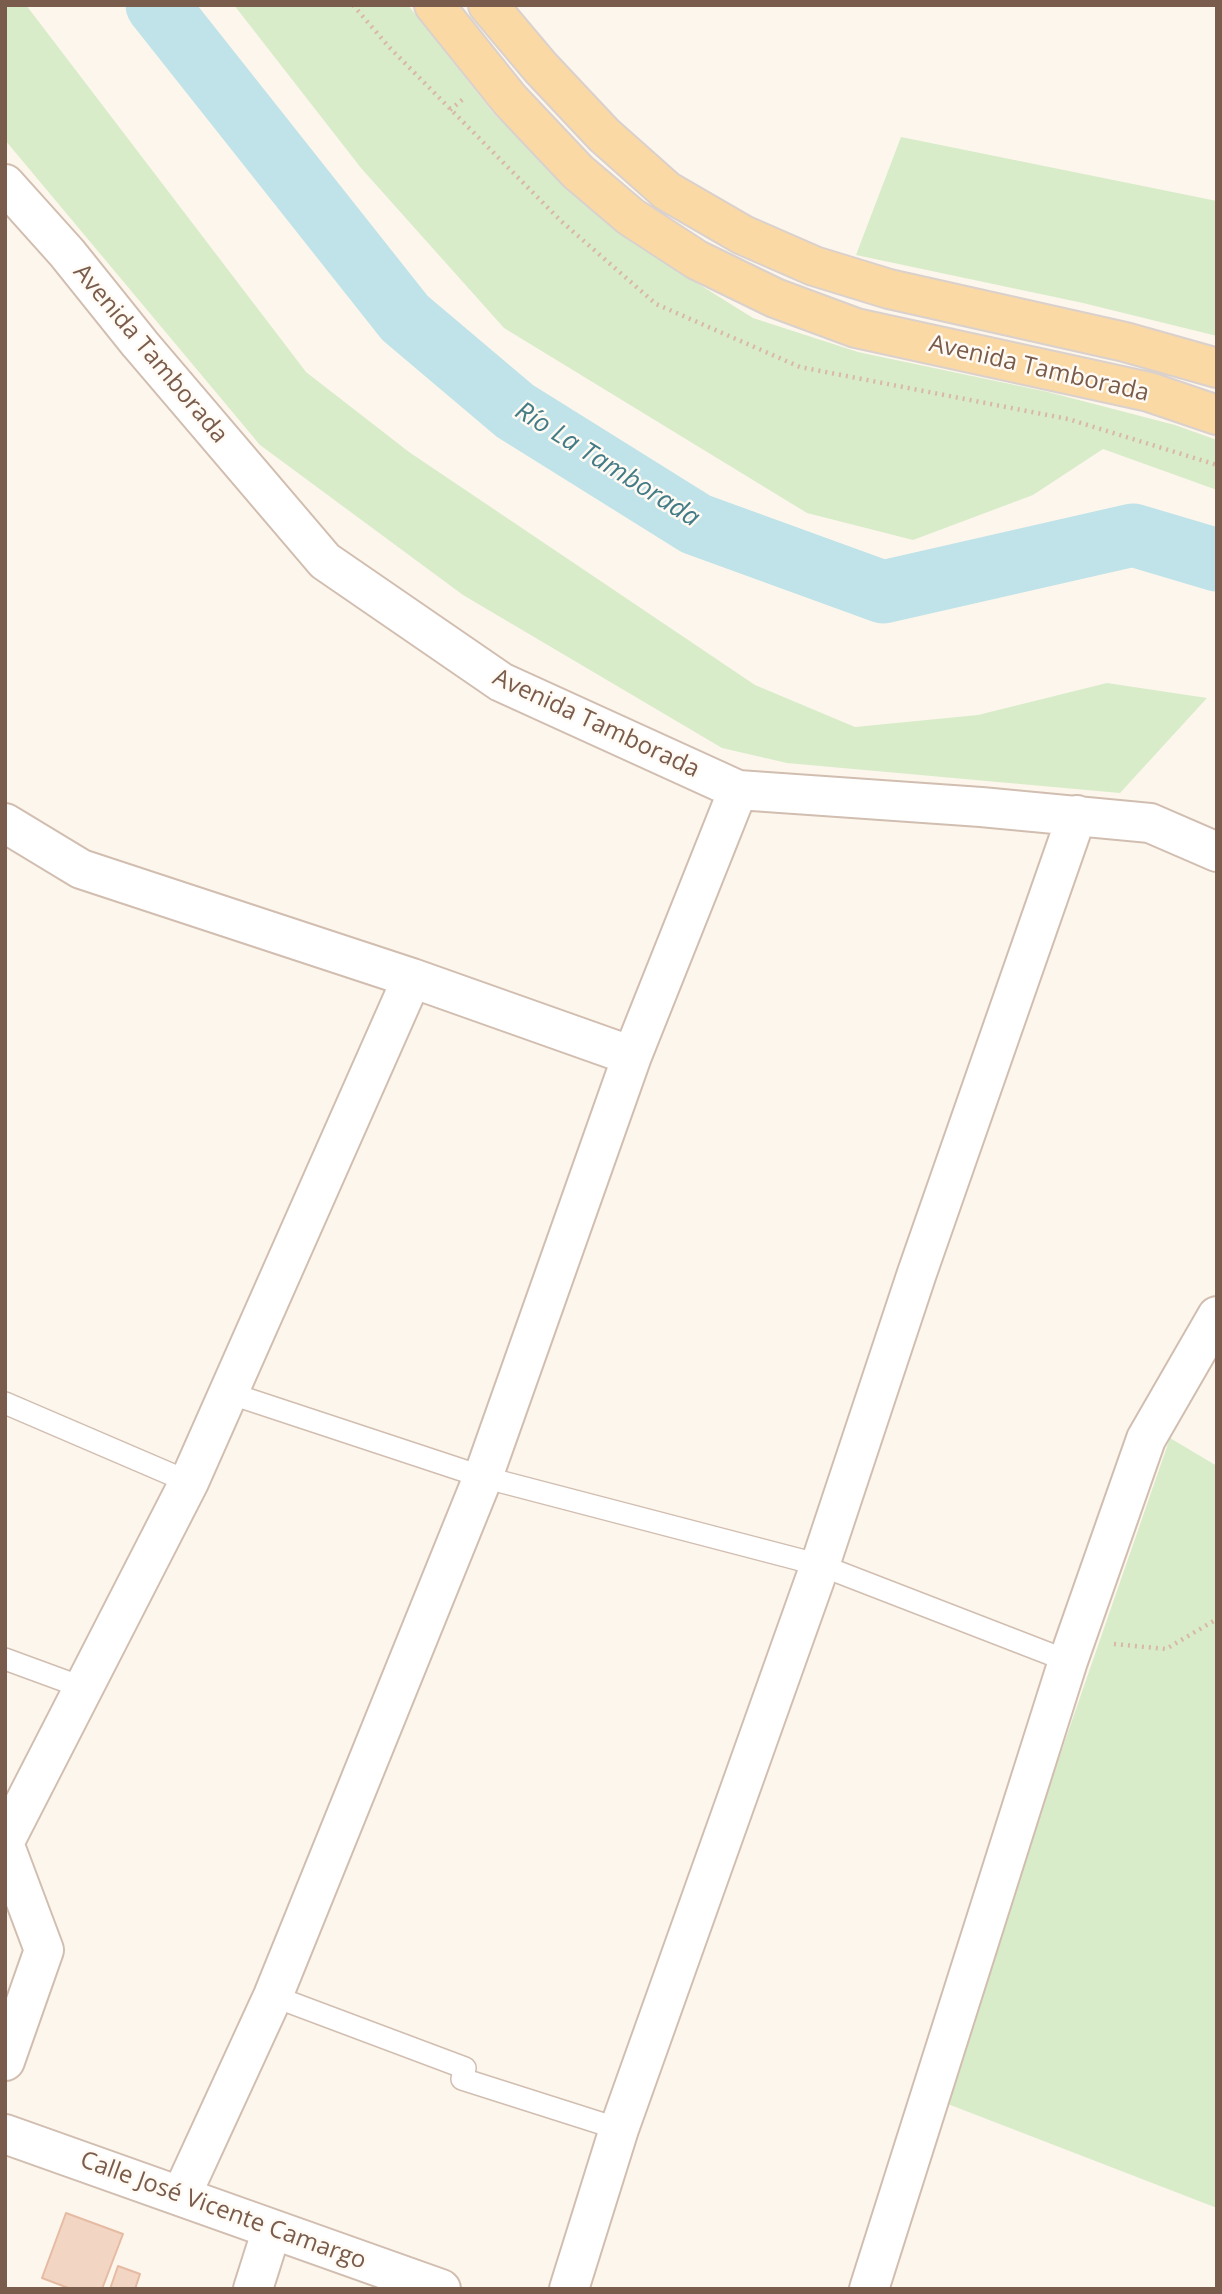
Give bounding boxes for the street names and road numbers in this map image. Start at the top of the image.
street label: Avenida Tamborada [67,259,233,449]
street label: Avenida Tamborada [926,330,1152,408]
street label: Avenida Tamborada [488,663,704,785]
street label: Calle José Vicente Camargo [76,2146,370,2276]

